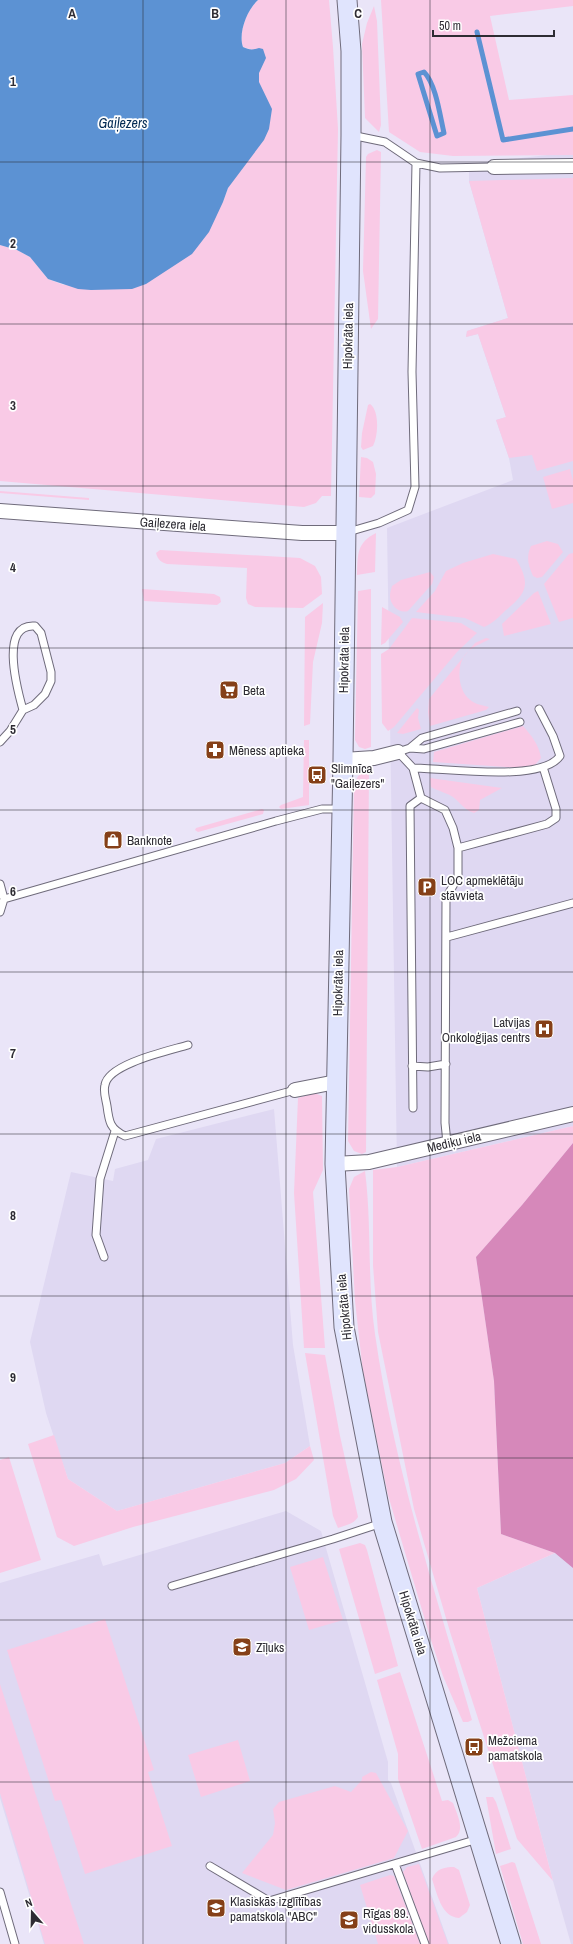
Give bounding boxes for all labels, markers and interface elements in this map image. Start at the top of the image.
text: A [68,5,76,22]
text: B [211,5,219,22]
text: C [354,5,362,22]
scale bar [433,12,554,38]
text: 50 m [439,18,461,34]
text: 1 [10,73,16,90]
water label: Gaiļezers [98,114,148,132]
text: 2 [10,235,16,252]
street label: Hipokrāta iela [339,303,357,369]
text: 3 [10,397,16,414]
street label: Gaiļezera iela [139,513,207,535]
text: 4 [10,559,16,576]
street label: Hipokrāta iela [335,627,353,693]
supermarket icon: Beta [218,679,240,701]
place label: Beta [243,682,265,699]
text: 5 [10,721,16,738]
pharmacy icon: Mēness aptieka [204,739,226,761]
place label: Mēness aptieka [229,742,304,759]
place label: Slimnīca "Gaiļezers" [331,760,384,792]
bus stop icon: Slimnīca "Gaiļezers" [306,764,328,786]
shop icon: Banknote [102,829,124,851]
place label: Banknote [127,832,172,849]
place label: LOC apmeklētāju stāvvieta [441,872,523,904]
parking icon: LOC apmeklētāju stāvvieta [416,876,438,898]
text: 6 [10,883,16,900]
street label: Hipokrāta iela [329,950,347,1016]
place label: Latvijas Onkoloģijas centrs [442,1014,530,1046]
hospital icon: Latvijas Onkoloģijas centrs [533,1018,555,1040]
text: 7 [10,1045,16,1062]
street label: Mediķu iela [425,1128,483,1156]
text: 8 [10,1207,16,1224]
street label: Hipokrāta iela [333,1273,355,1341]
text: 9 [10,1369,16,1386]
street label: Hipokrāta iela [395,1589,431,1657]
school or university icon: Zīļuks [231,1636,253,1658]
place label: Zīļuks [256,1639,284,1656]
place label: Mežciema pamatskola [488,1732,543,1764]
bus stop icon: Mežciema pamatskola [463,1736,485,1758]
north arrow [12,1892,52,1932]
place label: Klasiskās izglītības pamatskola "ABC" [230,1893,321,1925]
text: N [23,1895,34,1910]
school or university icon: Klasiskās izglītības pamatskola "ABC" [205,1897,227,1919]
place label: Rīgas 89. vidusskola [363,1905,413,1937]
school or university icon: Rīgas 89. vidusskola [338,1909,360,1931]

